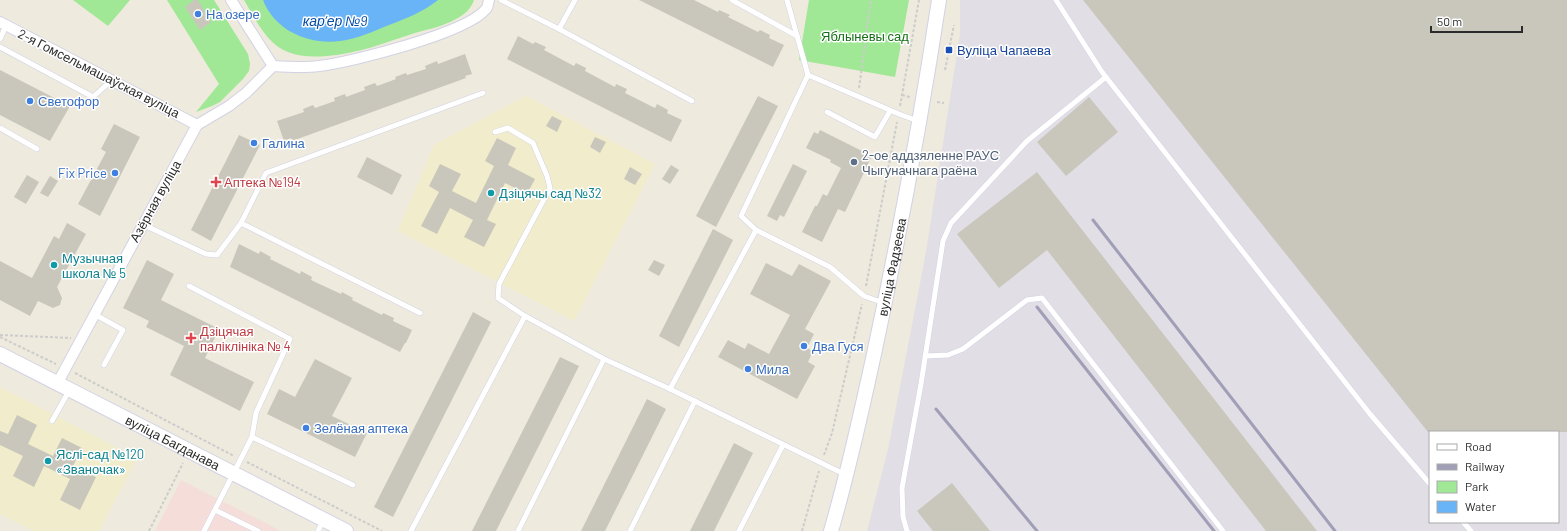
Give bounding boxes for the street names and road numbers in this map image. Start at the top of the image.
street label: 2-я Гомсельмашаўская вуліца [15,25,183,121]
street label: Азёрная вуліца [126,157,184,245]
street label: вуліца Фадзеева [874,216,910,317]
street label: вуліца Багданава [123,412,223,473]

